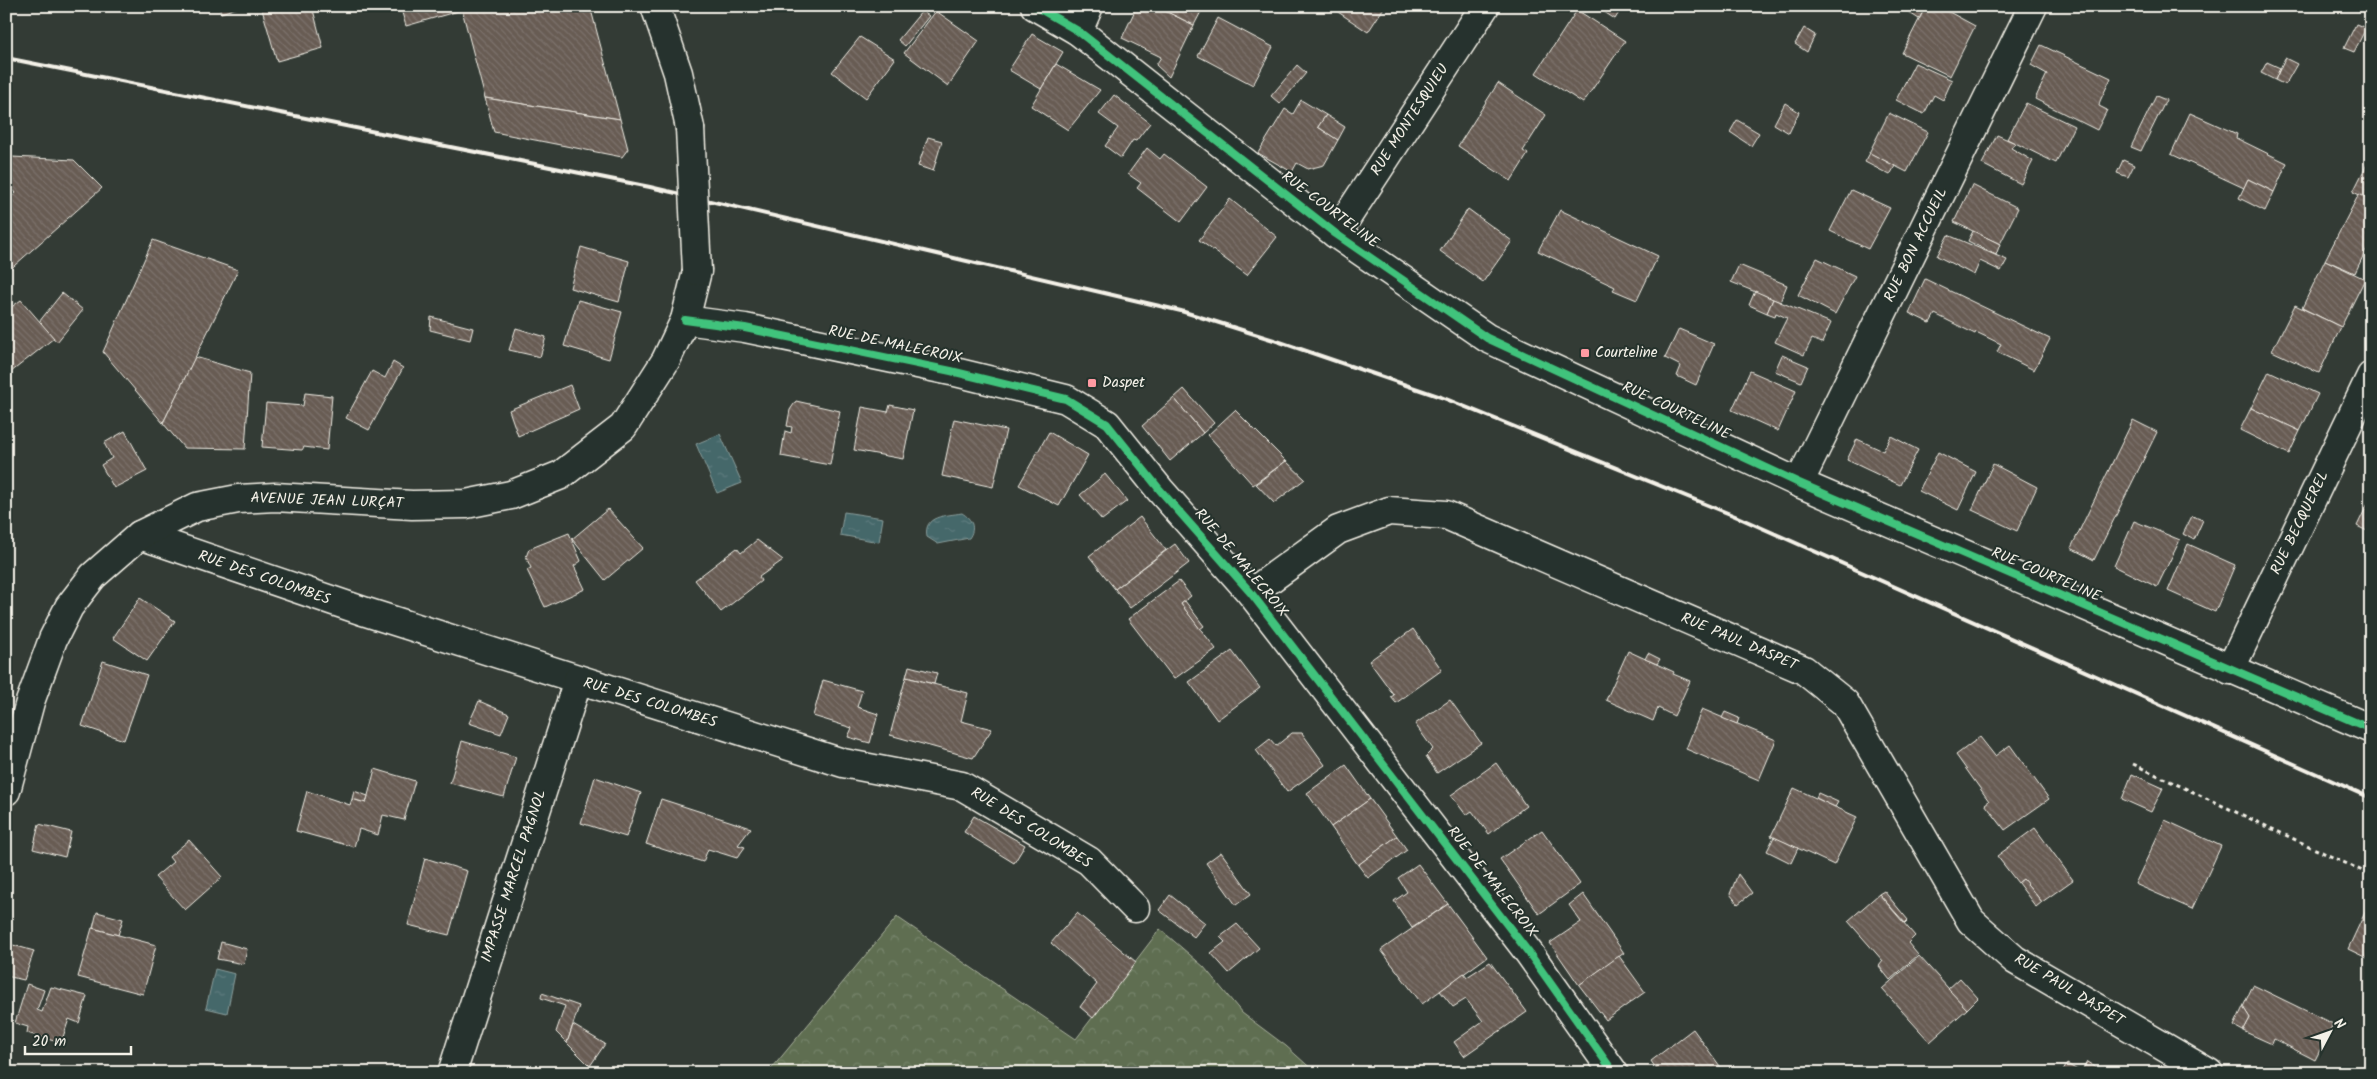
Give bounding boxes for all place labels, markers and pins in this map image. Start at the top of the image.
place label: Courteline [1595,341,1658,365]
marker: Courteline [1579,347,1591,359]
place label: Daspet [1102,371,1145,395]
marker: Daspet [1086,377,1098,389]

